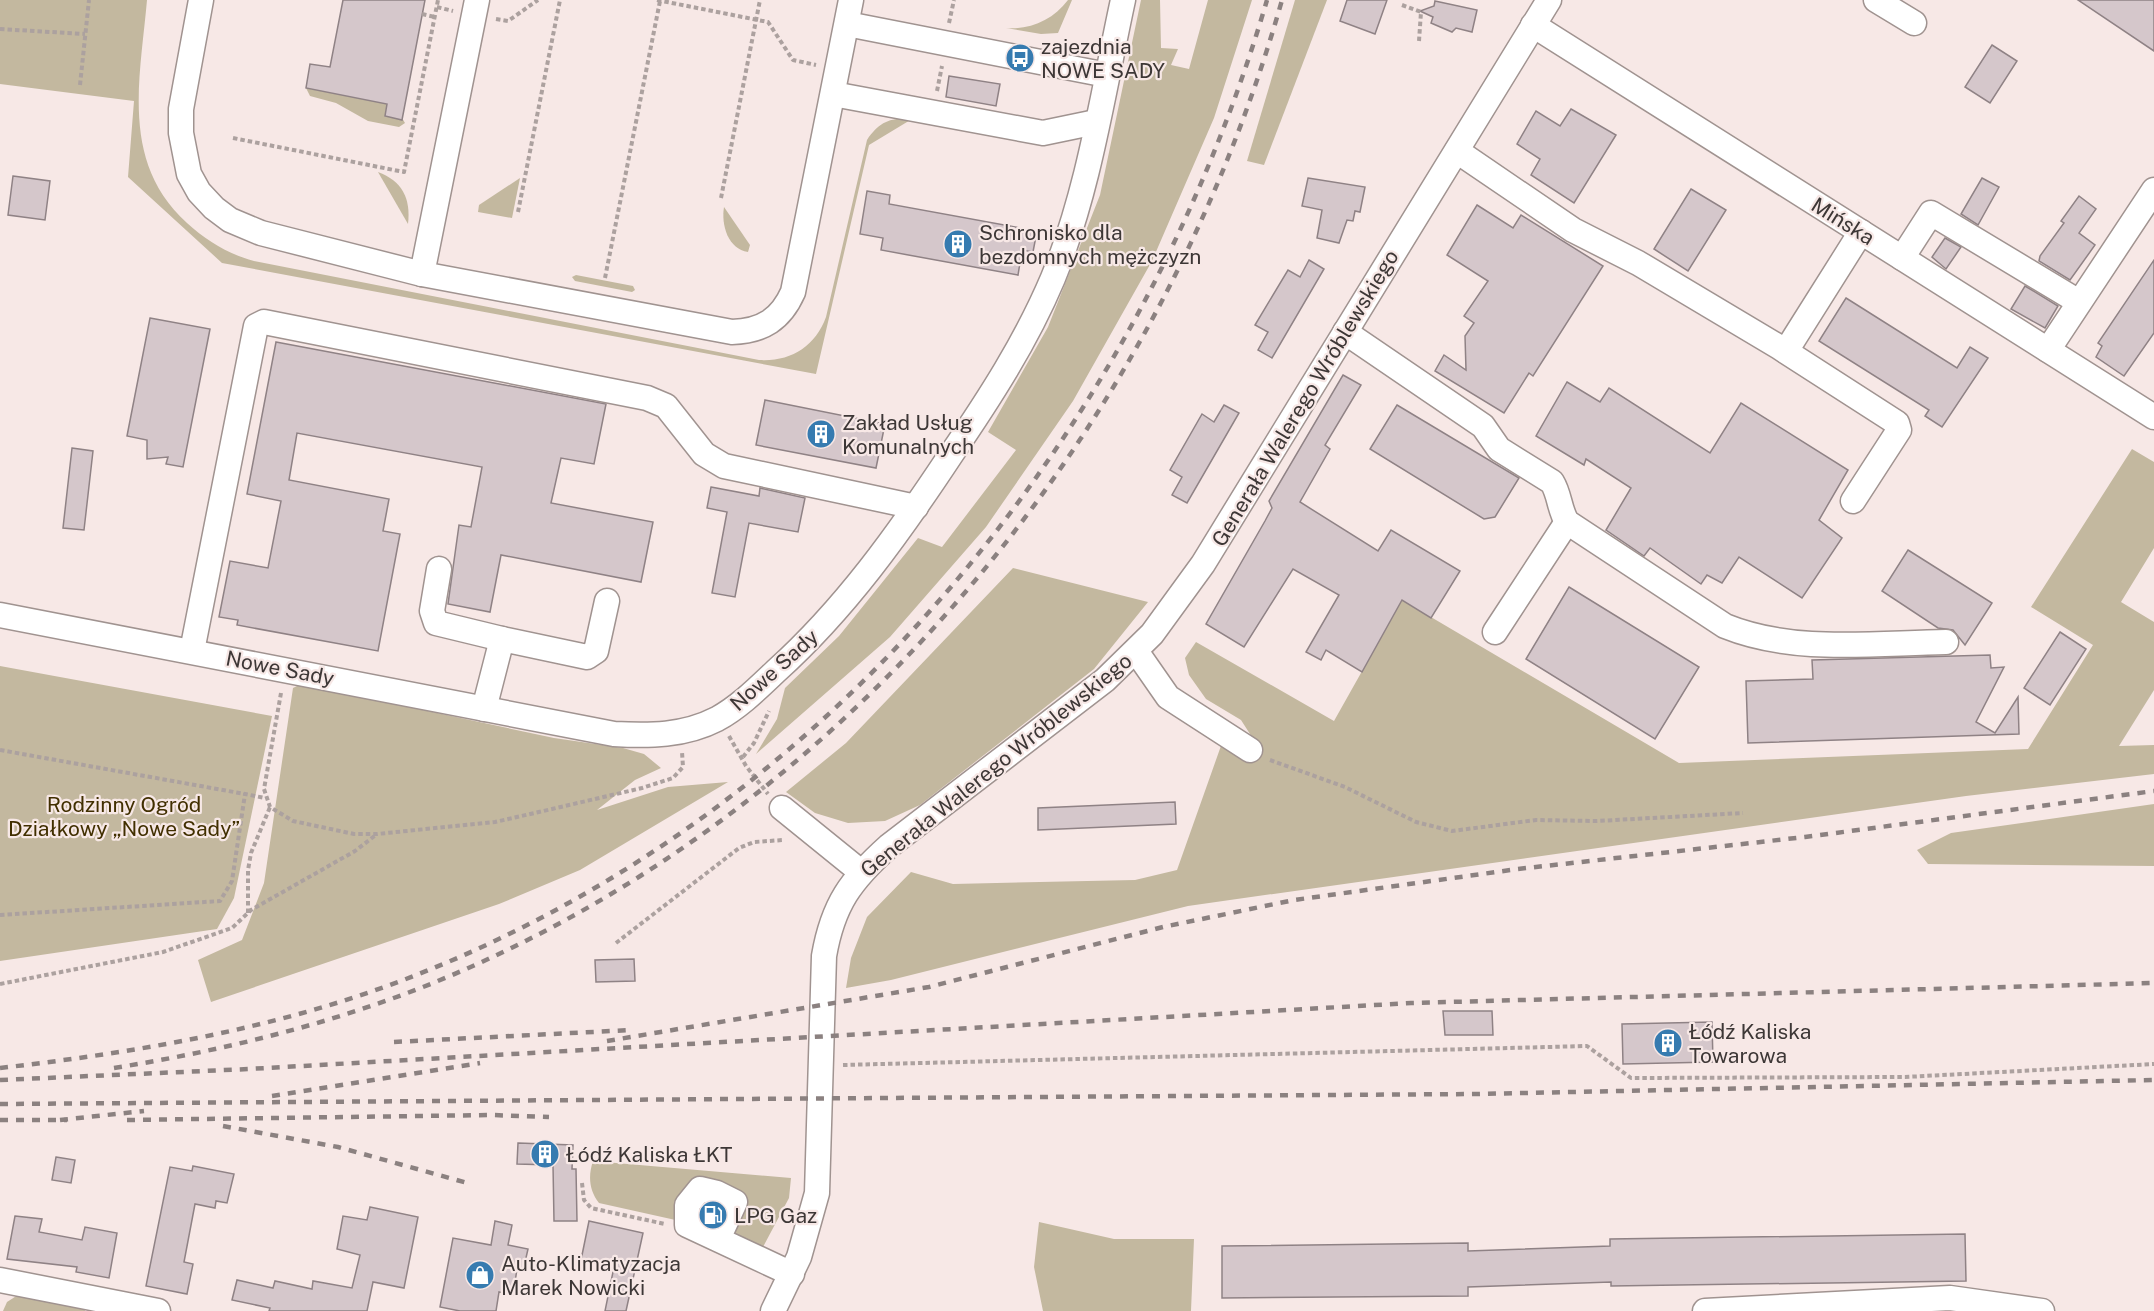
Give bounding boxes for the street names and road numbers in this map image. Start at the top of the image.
street label: Mińska [1807,192,1879,250]
street label: Generała Walerego Wróblewskiego [1206,245,1404,551]
street label: Nowe Sady [725,624,823,716]
street label: Nowe Sady [224,645,336,691]
street label: Generała Walerego Wróblewskiego [855,648,1137,882]

